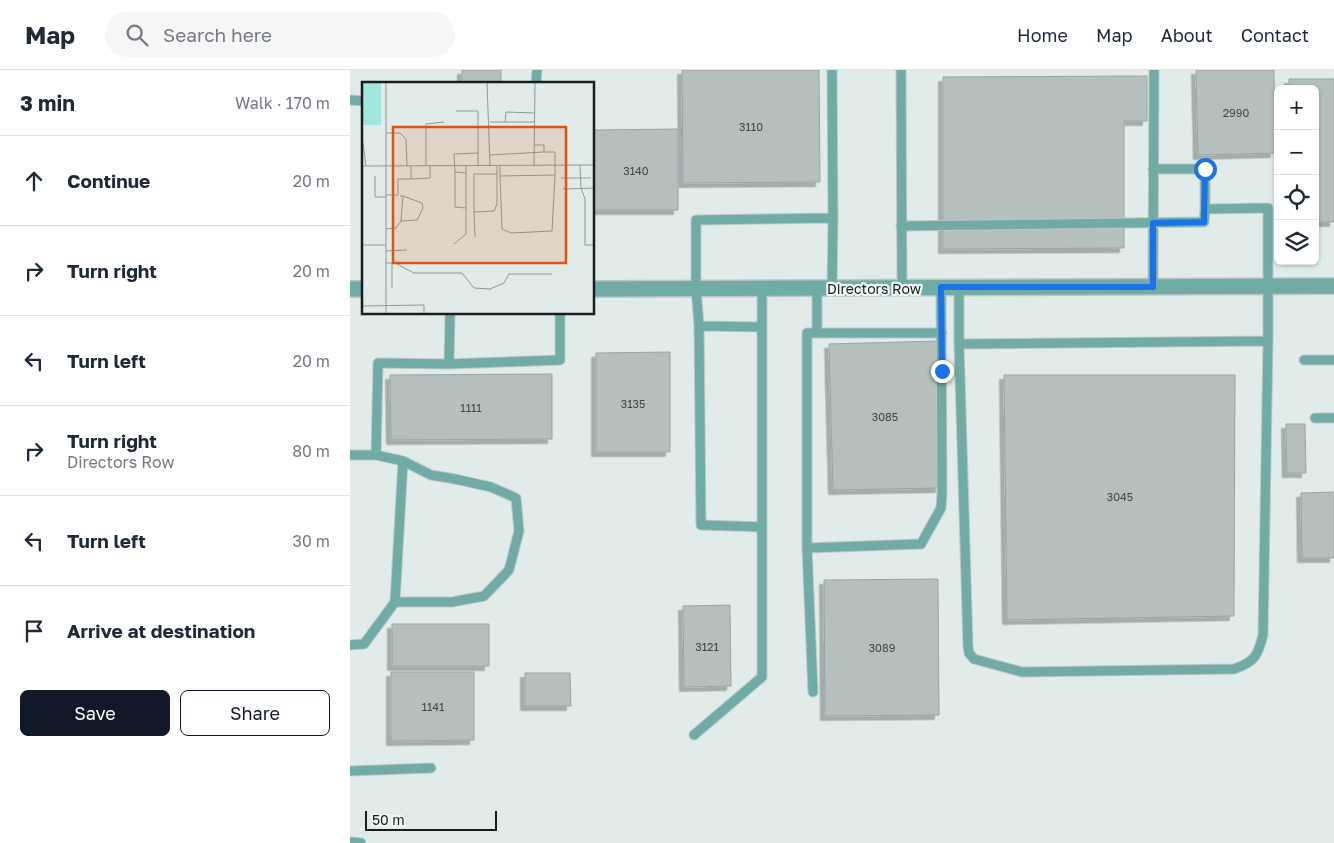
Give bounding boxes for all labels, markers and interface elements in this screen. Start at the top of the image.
search box [105,12,455,57]
text: Map [25,20,75,49]
icon: search [123,21,151,49]
text: Search here [163,23,272,46]
text: Home [1017,24,1068,46]
text: Map [1096,24,1133,46]
text: About [1161,24,1213,46]
text: Contact [1241,24,1309,46]
inset map [362,82,595,315]
map controls [1274,85,1319,265]
button: + [1274,85,1319,130]
text: 3 min [20,90,75,116]
text: Walk · 170 m [235,93,330,113]
house number: 2990 [1223,106,1249,119]
house number: 3110 [739,120,763,133]
button: − [1274,130,1319,175]
route start [1194,158,1217,181]
house number: 3140 [623,164,649,177]
icon: ahead [20,167,48,195]
text: Continue [67,169,150,192]
text: 20 m [293,171,330,191]
button: locate [1274,175,1319,220]
button: layers [1274,220,1319,265]
icon: right [20,257,48,285]
text: Turn right [67,259,157,282]
text: 20 m [293,261,330,281]
street label: Directors Row [827,280,921,297]
icon: left [20,347,48,375]
text: Turn left [67,349,146,372]
text: 20 m [293,351,330,371]
route end [931,360,954,383]
house number: 3135 [621,397,645,410]
house number: 1111 [460,401,482,414]
house number: 3085 [872,410,898,423]
text: Turn right [67,429,157,452]
icon: right [20,437,48,465]
text: 80 m [292,441,330,461]
text: Directors Row [67,452,174,472]
house number: 3045 [1107,490,1133,503]
icon: left [20,527,48,555]
text: Turn left [67,529,146,552]
text: 30 m [293,531,330,551]
icon: arrive [20,617,48,645]
text: Arrive at destination [67,619,255,642]
house number: 3121 [695,640,719,653]
house number: 3089 [869,641,895,654]
button: Save [20,690,170,736]
button: Share [180,690,330,736]
house number: 1141 [422,700,444,713]
scale bar [365,808,498,831]
text: 50 m [372,811,405,828]

